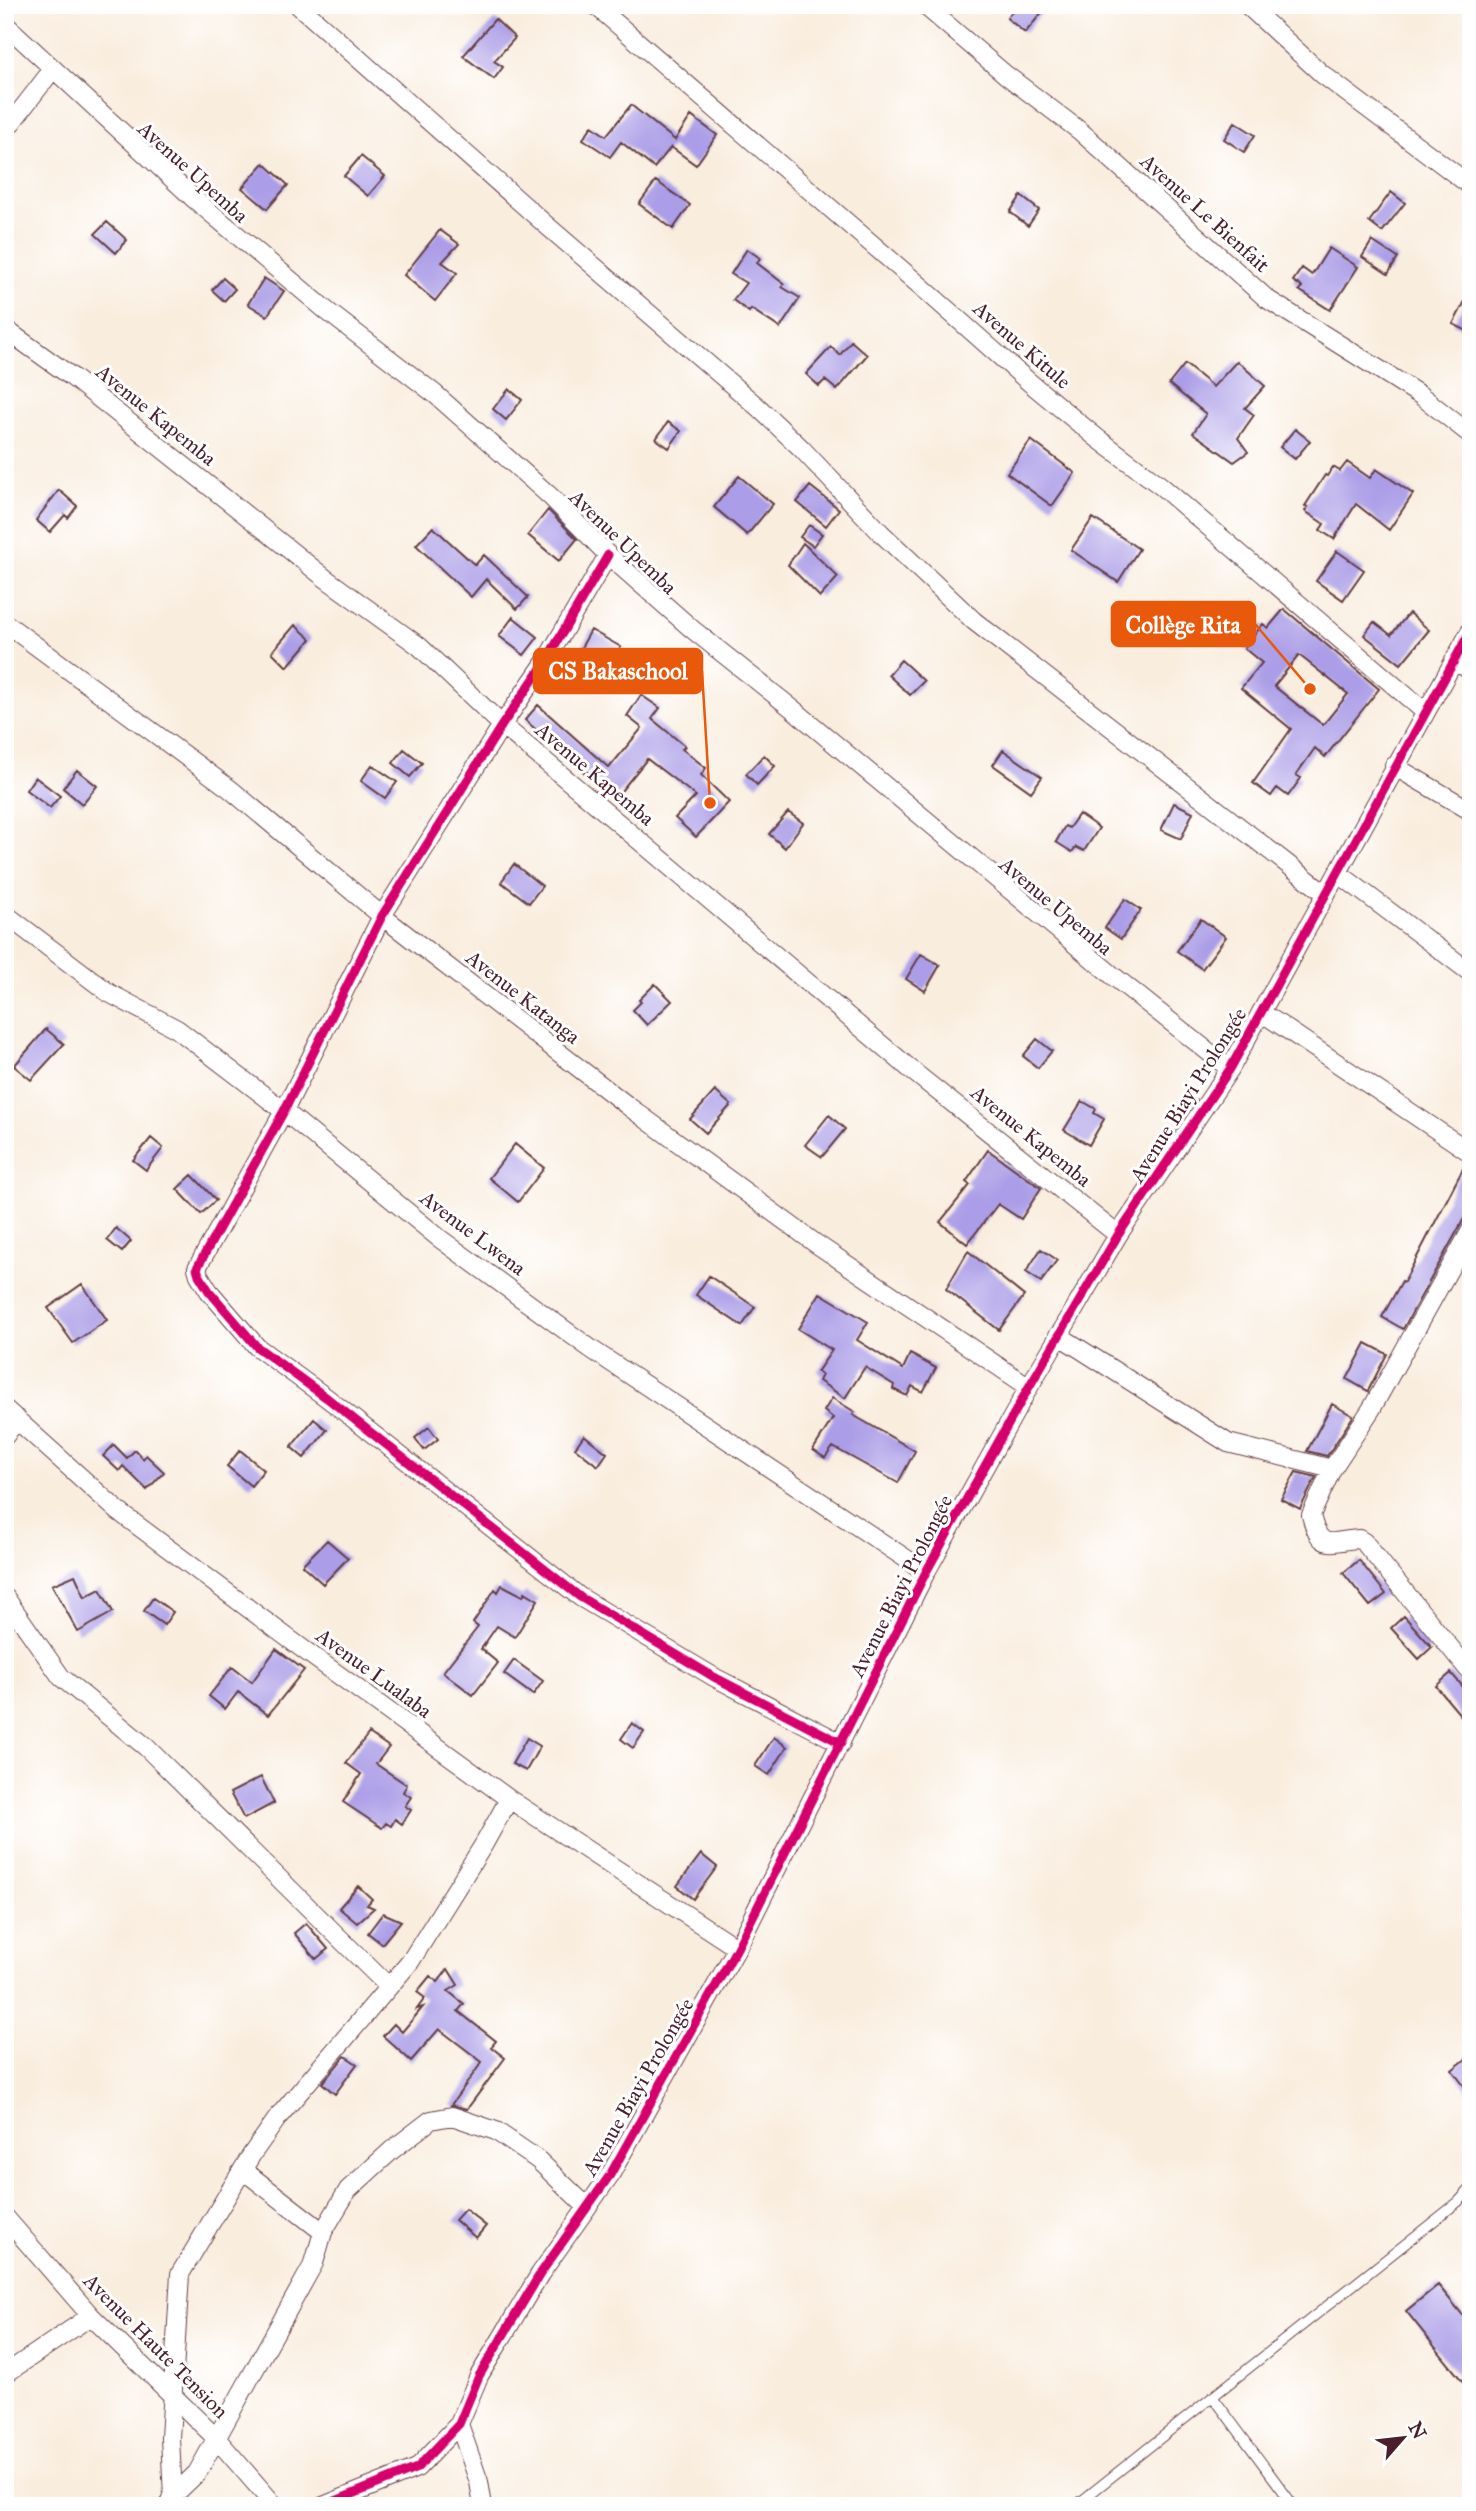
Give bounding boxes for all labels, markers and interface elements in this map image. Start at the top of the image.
street label: Avenue Upemba [132,115,254,228]
street label: Avenue Le Bienfait [1134,147,1275,278]
street label: Avenue Kitule [967,295,1076,395]
street label: Avenue Kapemba [90,358,221,472]
street label: Avenue Upemba [563,483,682,600]
callout: Collège Rita [1112,602,1255,646]
text: Collège Rita [1126,611,1242,640]
callout: CS Bakaschool [534,649,702,693]
text: CS Bakaschool [548,657,689,685]
street label: Avenue Kapemba [529,716,660,831]
street label: Avenue Upemba [993,851,1118,961]
street label: Avenue Katanga [460,944,585,1050]
street label: Avenue Biayi Prolongée [1123,1003,1252,1188]
street label: Avenue Kapemba [965,1079,1096,1193]
street label: Avenue Lwena [414,1184,531,1281]
street label: Avenue Biayi Prolongée [843,1490,958,1682]
street label: Avenue Lualaba [310,1622,437,1724]
street label: Avenue Biayi Prolongée [576,1993,700,2181]
street label: Avenue Haute Tension [77,2267,234,2424]
north arrow [1368,2402,1438,2472]
text: N [1404,2418,1432,2443]

